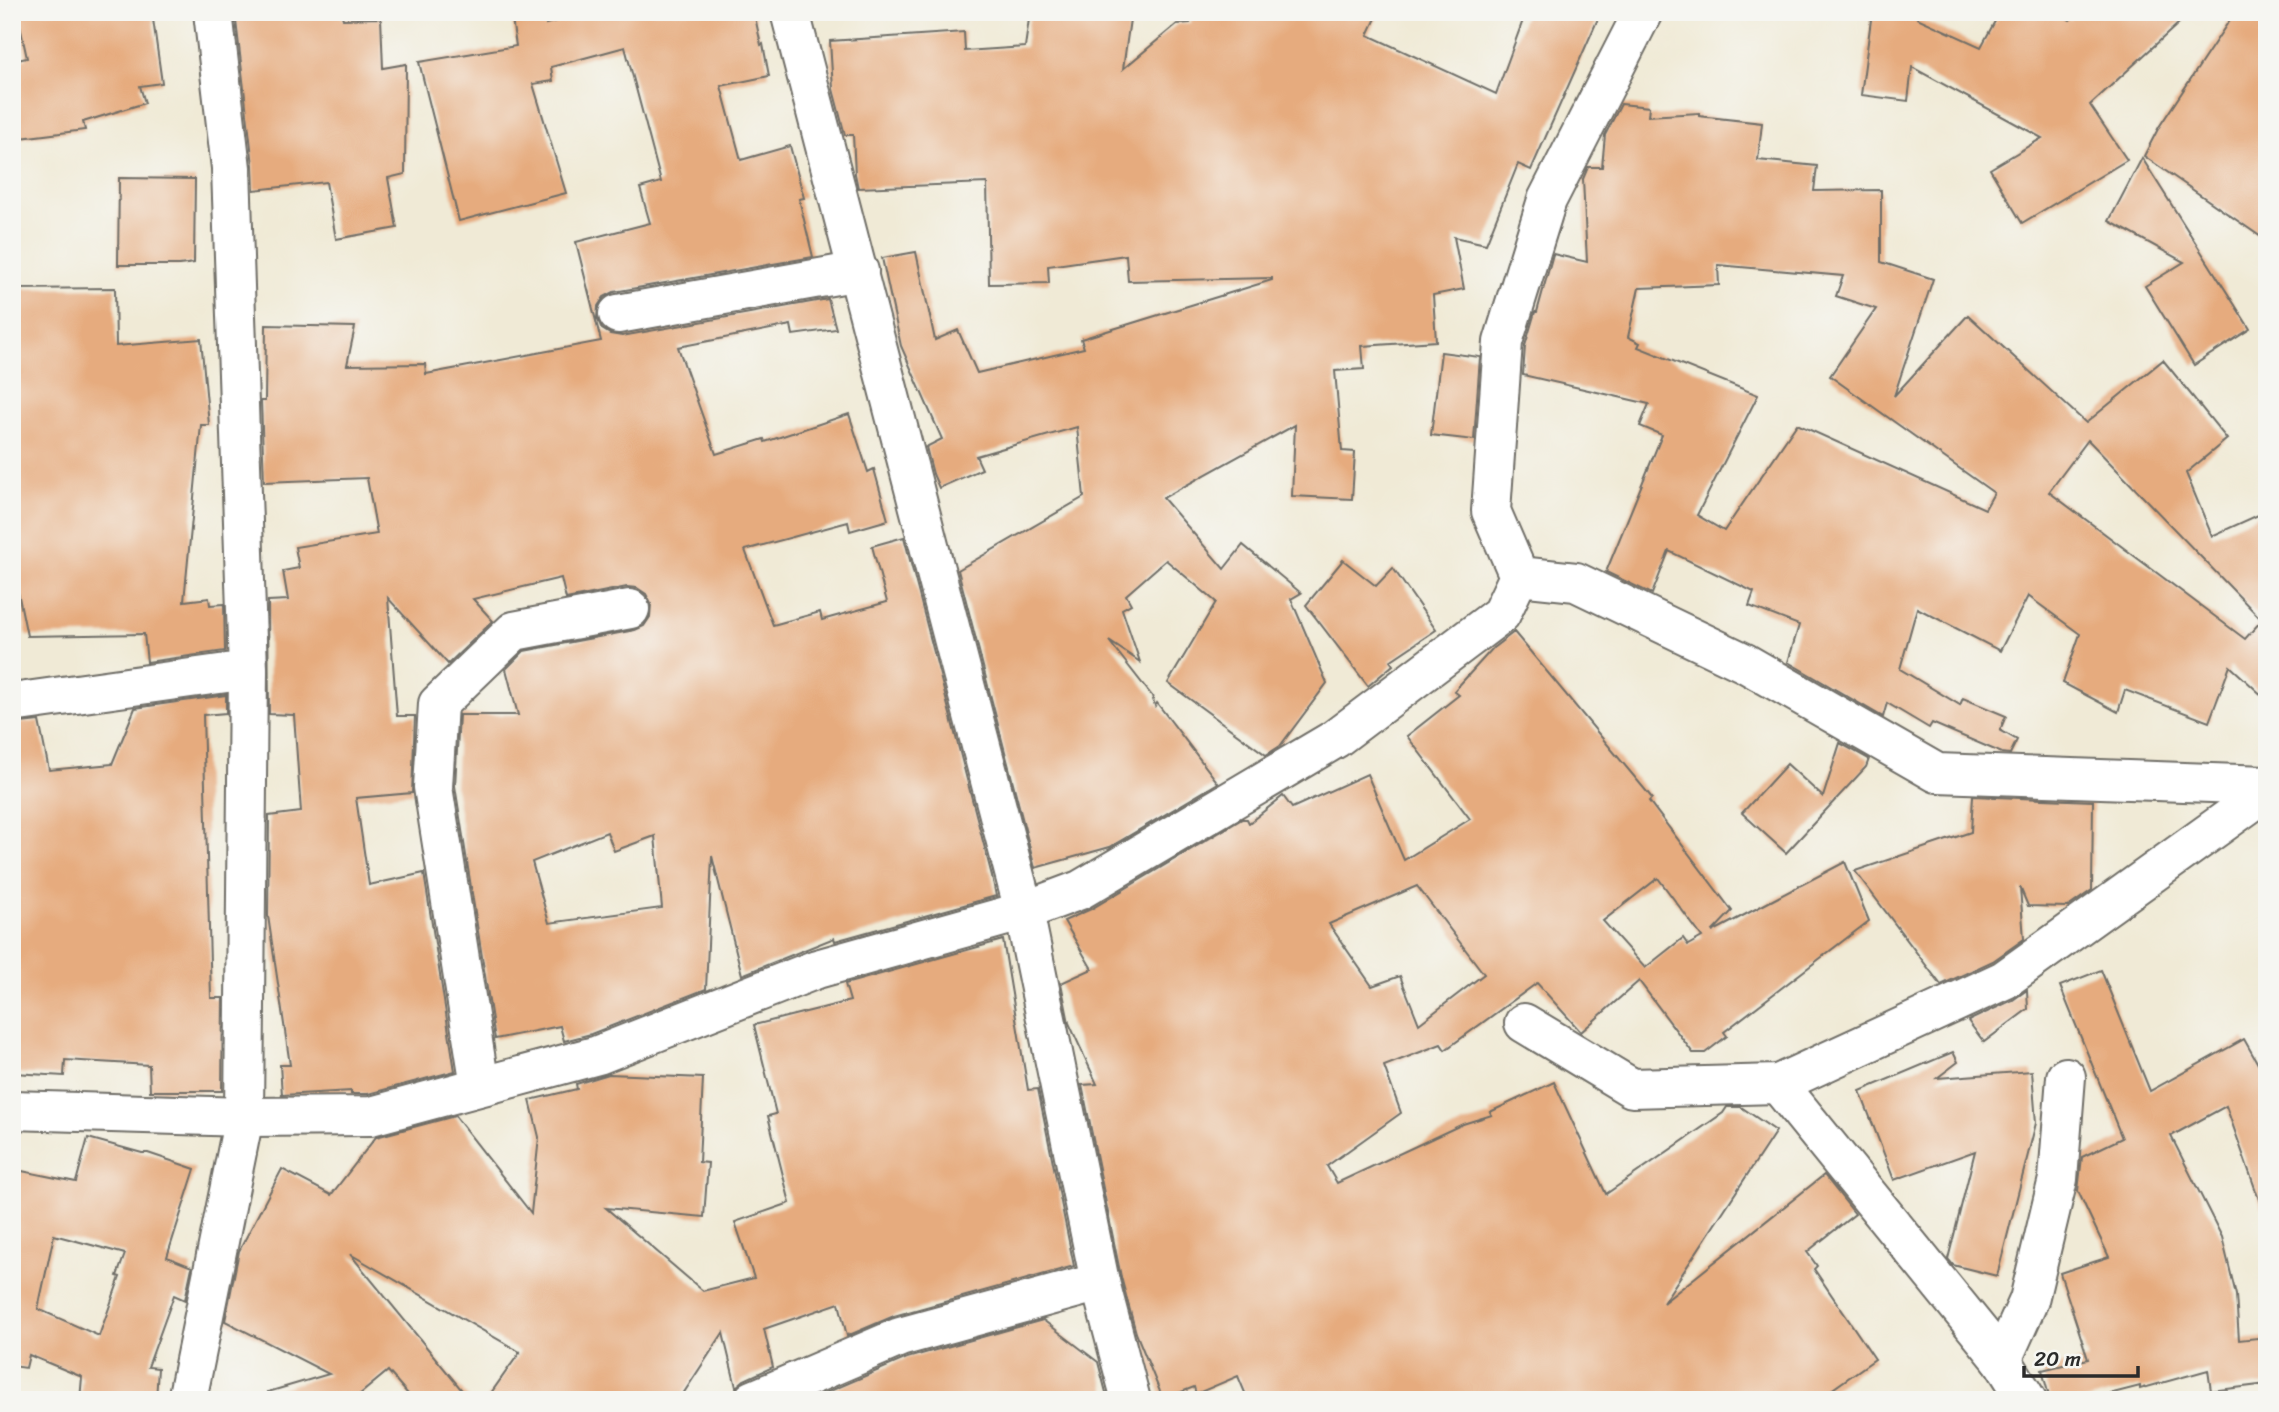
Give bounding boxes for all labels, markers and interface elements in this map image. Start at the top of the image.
scale bar [2024,1335,2137,1379]
text: 20 m [2034,1340,2081,1378]

